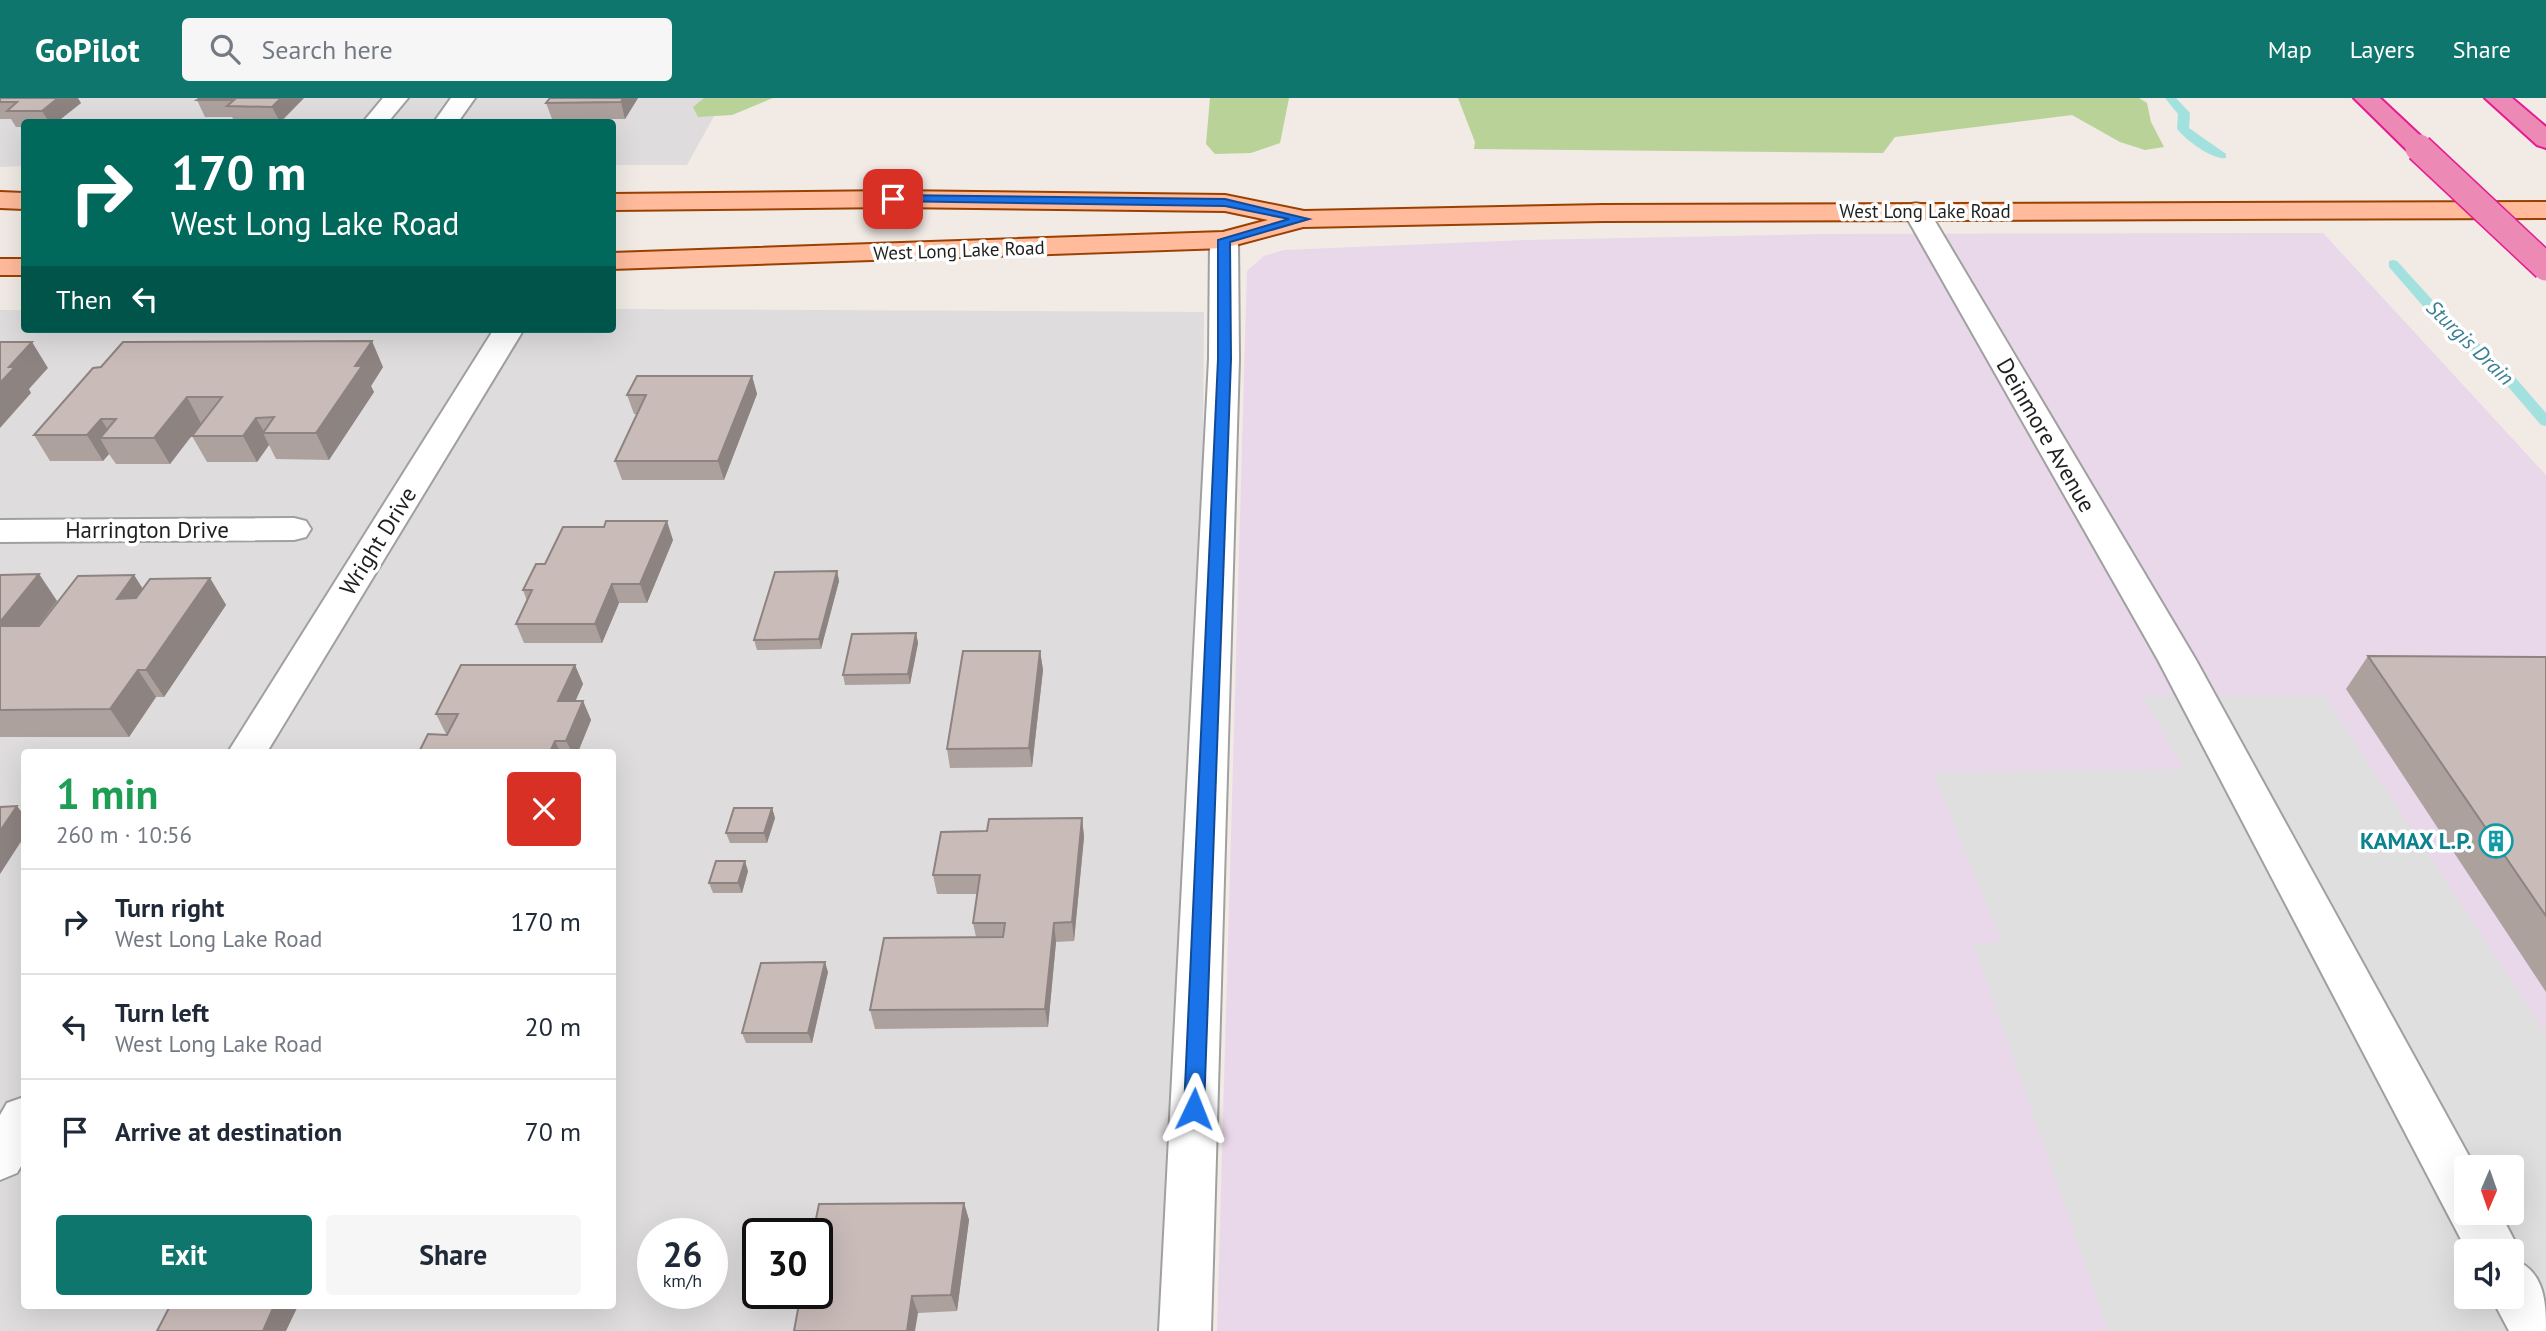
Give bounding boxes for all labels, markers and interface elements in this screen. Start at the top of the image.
search box [182,18,672,81]
text: GoPilot [35,28,140,71]
icon: search [206,30,244,68]
text: Search here [262,33,393,66]
text: Map [2268,34,2312,65]
text: Layers [2350,34,2415,65]
text: Share [2453,34,2511,65]
text: 170 m [171,140,306,204]
icon: right [56,147,147,238]
pin [863,169,923,229]
icon: arrive [874,180,912,218]
street label: West Long Lake Road [1839,199,2011,223]
text: West Long Lake Road [171,202,460,244]
street label: West Long Lake Road [873,235,1045,265]
icon: left [126,280,164,318]
text: Then [56,283,112,316]
water label: Sturgis Drain [2421,294,2520,391]
street label: Deinmore Avenue [1991,352,2102,517]
street label: Wright Drive [333,481,422,600]
street label: Harrington Drive [65,515,229,544]
text: 1 min [56,766,158,821]
button: close [507,772,581,846]
text: 260 m · 10:56 [56,820,192,849]
building icon: KAMAX L.P. [2477,822,2515,860]
place label: KAMAX L.P. [2360,826,2472,855]
text: Turn right [115,891,224,924]
icon: right [56,903,94,941]
text: 170 m [510,905,581,938]
text: West Long Lake Road [115,924,322,953]
text: Turn left [115,996,209,1029]
icon: left [56,1008,94,1046]
text: 20 m [525,1010,581,1043]
text: West Long Lake Road [115,1029,322,1058]
position arrow [1157,1072,1231,1146]
icon: arrive [56,1113,94,1151]
text: Arrive at destination [115,1115,342,1148]
text: 70 m [525,1115,581,1148]
north arrow [2454,1155,2524,1225]
map controls [2454,1155,2524,1309]
button: Exit [56,1215,312,1295]
button: Share [326,1215,581,1295]
speed limit sign: 30 [742,1218,833,1309]
text: 26 [663,1231,702,1277]
button: sound [2454,1239,2524,1309]
text: km/h [663,1269,702,1292]

